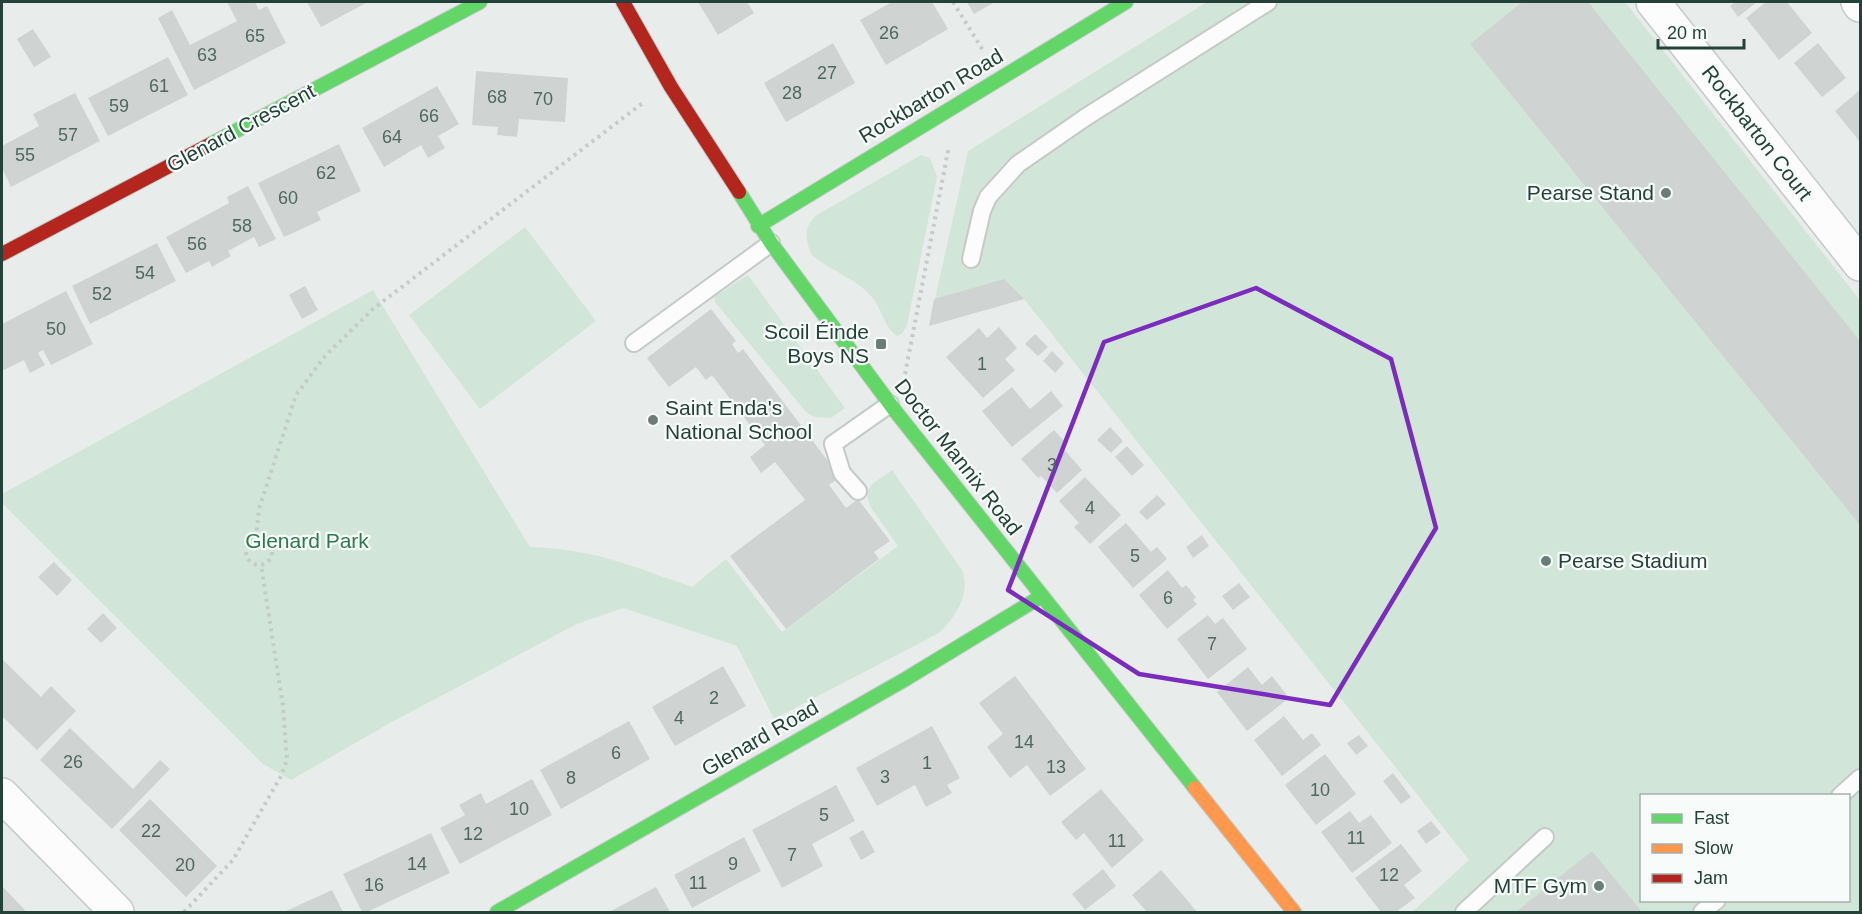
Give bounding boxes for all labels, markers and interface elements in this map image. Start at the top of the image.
scale bar [1658,12,1744,50]
house number: 26 [879,23,899,43]
text: 20 m [1667,23,1707,43]
house number: 65 [245,26,265,46]
street label: Rockbarton Road [855,44,1007,148]
house number: 63 [197,45,217,65]
street label: Rockbarton Court [1698,61,1817,205]
house number: 27 [817,63,837,83]
house number: 61 [149,76,169,96]
street label: Glenard Crescent [163,79,319,176]
house number: 28 [782,83,802,103]
house number: 68 [487,87,507,107]
house number: 70 [533,89,553,109]
house number: 59 [109,96,129,116]
house number: 66 [419,106,439,126]
house number: 57 [58,125,78,145]
house number: 64 [382,127,402,147]
house number: 55 [15,145,35,165]
house number: 62 [316,163,336,183]
place label: Pearse Stand [1527,181,1654,204]
marker: Pearse Stand [1659,186,1673,200]
house number: 60 [278,188,298,208]
house number: 58 [232,216,252,236]
house number: 56 [187,234,207,254]
house number: 54 [135,263,155,283]
house number: 52 [92,284,112,304]
house number: 50 [46,319,66,339]
place label: Scoil Éinde Boys NS [764,320,869,367]
marker: Scoil Éinde Boys NS [874,337,888,351]
house number: 1 [977,354,987,374]
street label: Doctor Mannix Road [890,374,1026,539]
place label: Saint Enda's National School [665,396,812,443]
marker: Saint Enda's National School [646,413,660,427]
house number: 3 [1047,455,1057,475]
house number: 4 [1085,498,1095,518]
park label: Glenard Park [245,529,369,552]
house number: 5 [1130,546,1140,566]
place label: Pearse Stadium [1558,549,1707,572]
marker: Pearse Stadium [1539,554,1553,568]
house number: 6 [1163,588,1173,608]
house number: 7 [1207,634,1217,654]
house number: 2 [709,688,719,708]
street label: Glenard Road [697,695,822,780]
house number: 4 [674,708,684,728]
house number: 14 [1014,732,1034,752]
house number: 6 [611,743,621,763]
house number: 26 [63,752,83,772]
house number: 1 [922,753,932,773]
house number: 13 [1046,757,1066,777]
house number: 3 [880,767,890,787]
house number: 8 [566,768,576,788]
house number: 10 [1310,780,1330,800]
legend [1640,794,1850,902]
house number: 10 [509,799,529,819]
house number: 5 [819,805,829,825]
text: Fast [1694,808,1729,828]
house number: 22 [141,821,161,841]
house number: 12 [463,824,483,844]
house number: 11 [1347,828,1365,848]
house number: 11 [1108,831,1126,851]
text: Slow [1694,838,1734,858]
house number: 7 [787,845,797,865]
house number: 14 [407,854,427,874]
house number: 9 [728,854,738,874]
house number: 20 [175,855,195,875]
house number: 12 [1379,865,1399,885]
text: Jam [1694,868,1728,888]
house number: 11 [689,873,707,893]
place label: MTF Gym [1494,874,1587,897]
house number: 16 [364,875,384,895]
marker: MTF Gym [1592,879,1606,893]

